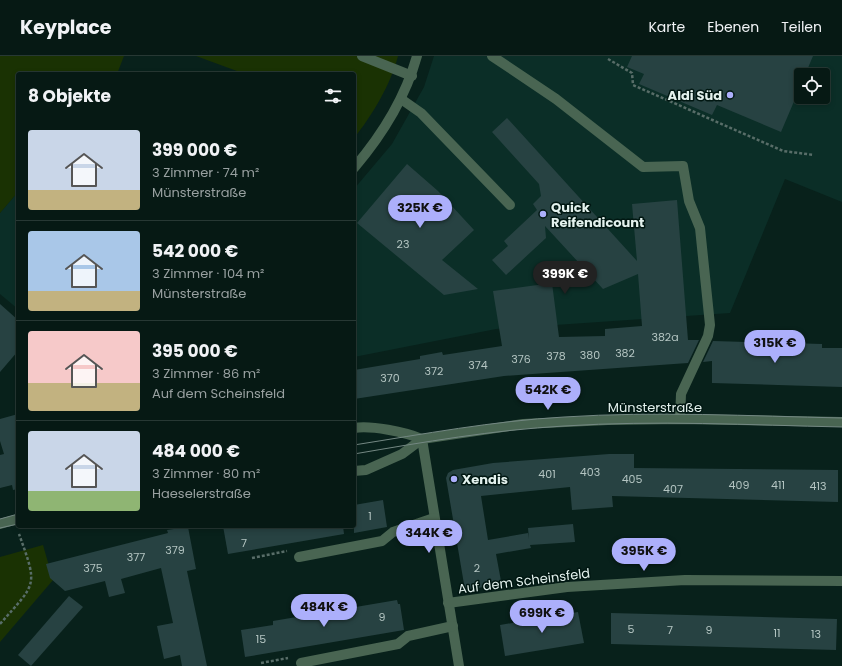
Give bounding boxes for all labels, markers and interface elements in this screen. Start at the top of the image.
text: Keyplace [20,14,112,41]
text: Karte [648,17,685,37]
text: Ebenen [707,17,759,37]
text: Teilen [781,17,822,37]
map controls [794,68,830,104]
button: locate [794,68,830,104]
text: 8 Objekte [28,84,111,108]
icon: filters [322,85,344,107]
place label: Aldi Süd [668,86,722,105]
marker: Aldi Süd [725,90,735,100]
text: 399 000 € [152,138,237,162]
icon: home [60,146,108,194]
text: 3 Zimmer · 74 m² [152,163,259,182]
text: Münsterstraße [152,183,246,202]
pin: 325K € [387,195,453,229]
text: 325K € [397,198,443,217]
place label: Quick Reifendicount [551,198,644,232]
marker: Quick Reifendicount [538,209,548,219]
house number: 23 [397,236,409,252]
text: 542 000 € [152,239,238,263]
icon: home [60,247,108,295]
pin: 399K € [532,261,598,295]
text: 3 Zimmer · 104 m² [152,264,264,283]
text: 399K € [542,264,588,283]
text: Münsterstraße [152,284,246,303]
house number: 382a [651,329,679,345]
pin: 315K € [742,330,808,364]
text: 315K € [753,333,797,352]
text: 395 000 € [152,339,238,363]
house number: 382 [615,345,635,361]
icon: home [60,347,108,395]
house number: 380 [580,347,600,363]
house number: 378 [546,348,566,364]
house number: 376 [511,351,531,367]
house number: 374 [468,357,488,373]
house number: 372 [425,363,443,379]
text: 3 Zimmer · 86 m² [152,364,260,383]
house number: 370 [380,370,400,386]
pin: 542K € [515,377,581,411]
text: 542K € [525,380,571,399]
text: Auf dem Scheinsfeld [152,384,285,403]
street label: Münsterstraße [608,398,702,417]
text: 484 000 € [152,439,240,463]
icon: home [60,447,108,495]
text: 3 Zimmer · 80 m² [152,464,260,483]
house number: 403 [580,464,600,480]
house number: 401 [538,466,556,482]
place label: Xendis [462,470,508,489]
house number: 405 [622,471,642,487]
marker: Xendis [449,474,459,484]
house number: 409 [729,477,749,493]
house number: 411 [771,477,785,493]
house number: 413 [810,478,826,494]
house number: 407 [663,481,683,497]
text: Haeselerstraße [152,484,251,503]
house number: 1 [368,508,372,524]
pin: 344K € [396,520,462,554]
text: 344K € [405,523,453,542]
house number: 7 [241,535,247,551]
pin: 395K € [611,538,677,572]
text: 395K € [621,541,667,560]
house number: 379 [165,542,185,558]
house number: 377 [127,549,145,565]
house number: 375 [83,560,103,576]
house number: 2 [474,560,480,576]
street label: Auf dem Scheinsfeld [457,563,591,599]
pin: 484K € [291,594,357,628]
text: 484K € [300,597,348,616]
pin: 699K € [509,600,575,634]
text: 699K € [519,603,565,622]
house number: 9 [379,609,386,625]
house number: 5 [628,621,635,637]
house number: 7 [667,622,673,638]
house number: 9 [706,622,713,638]
house number: 11 [773,625,781,641]
house number: 13 [811,626,821,642]
house number: 15 [256,631,266,647]

